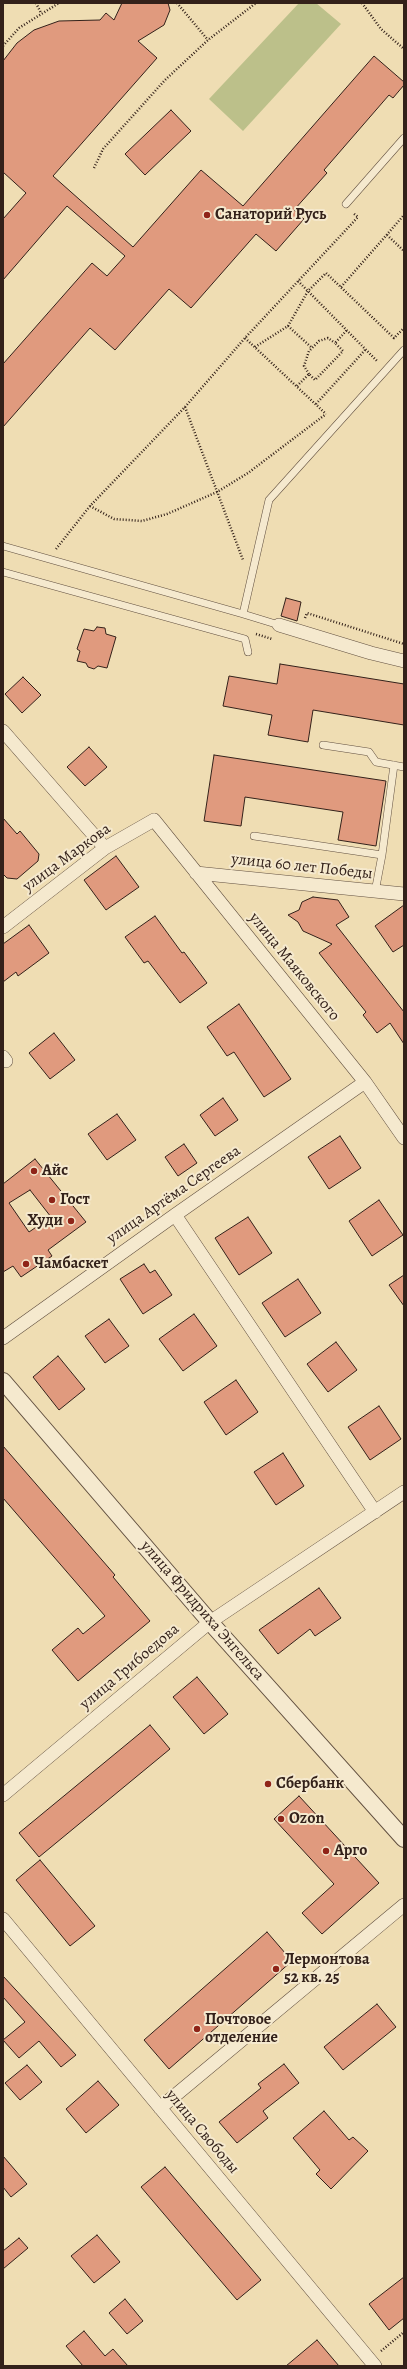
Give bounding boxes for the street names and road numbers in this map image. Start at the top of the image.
street label: улица Маркова [19,820,115,896]
street label: улица 60 лет Победы [230,850,374,884]
street label: улица Маяковского [244,909,344,1025]
street label: улица Артёма Сергеева [103,1142,245,1248]
street label: улица Фридриха Энгельса [136,1537,268,1685]
street label: улица Грибоедова [76,1620,184,1714]
street label: улица Свободы [161,2086,243,2178]

